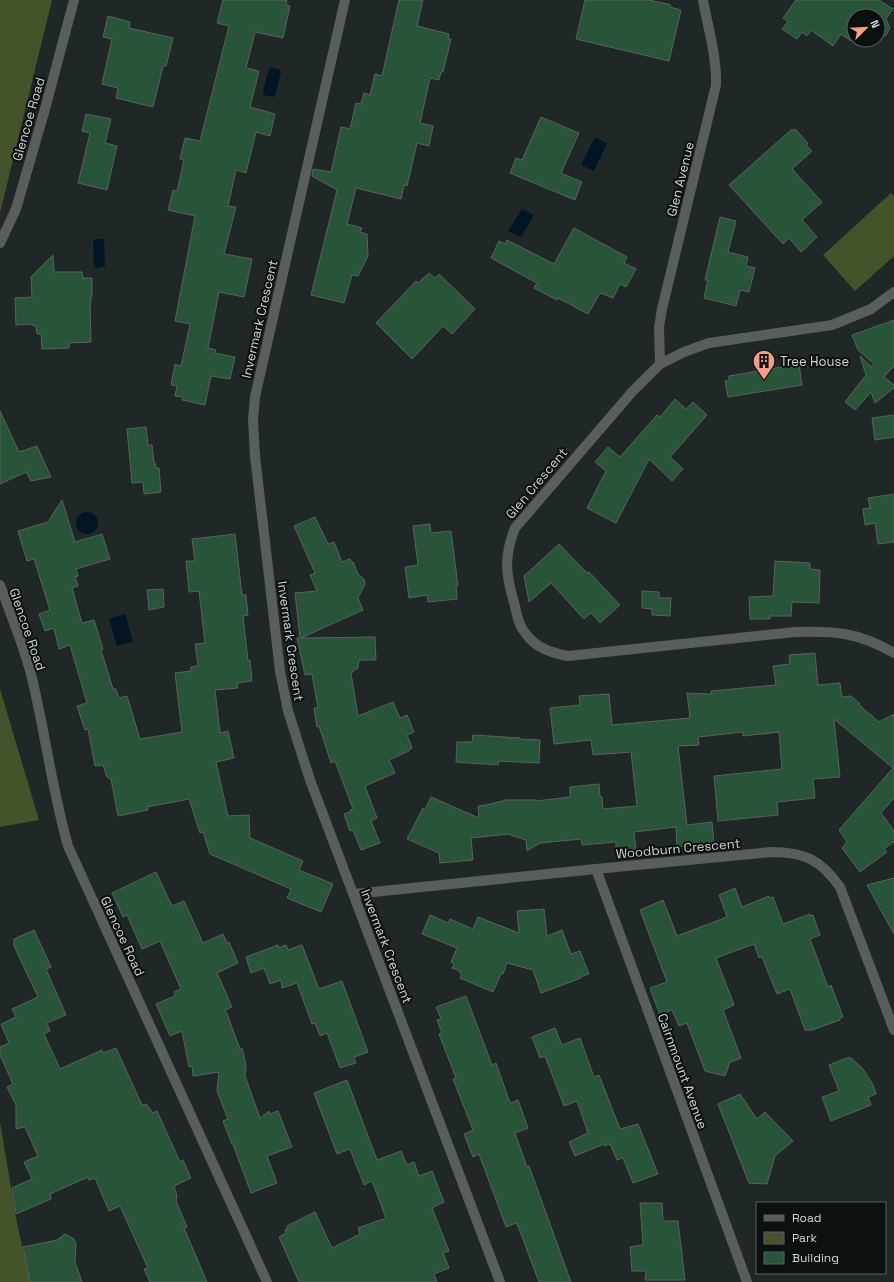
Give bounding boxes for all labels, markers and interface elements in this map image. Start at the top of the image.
north arrow [846,8,886,48]
text: N [867,18,883,30]
street label: Glencoe Road [8,75,49,163]
street label: Glen Avenue [663,140,698,218]
street label: Invermark Crescent [238,258,281,380]
building icon: Tree House [751,348,777,381]
place label: Tree House [780,353,849,370]
street label: Glen Crescent [502,444,571,522]
street label: Invermark Crescent [274,580,307,702]
street label: Glencoe Road [5,586,50,673]
street label: Woodburn Crescent [615,835,741,862]
street label: Invermark Crescent [357,887,416,1006]
street label: Glencoe Road [97,894,148,979]
street label: Cairnmount Avenue [654,1011,711,1131]
legend [756,1202,886,1274]
text: Road [792,1210,821,1226]
text: Park [792,1230,817,1246]
text: Building [792,1250,839,1266]

